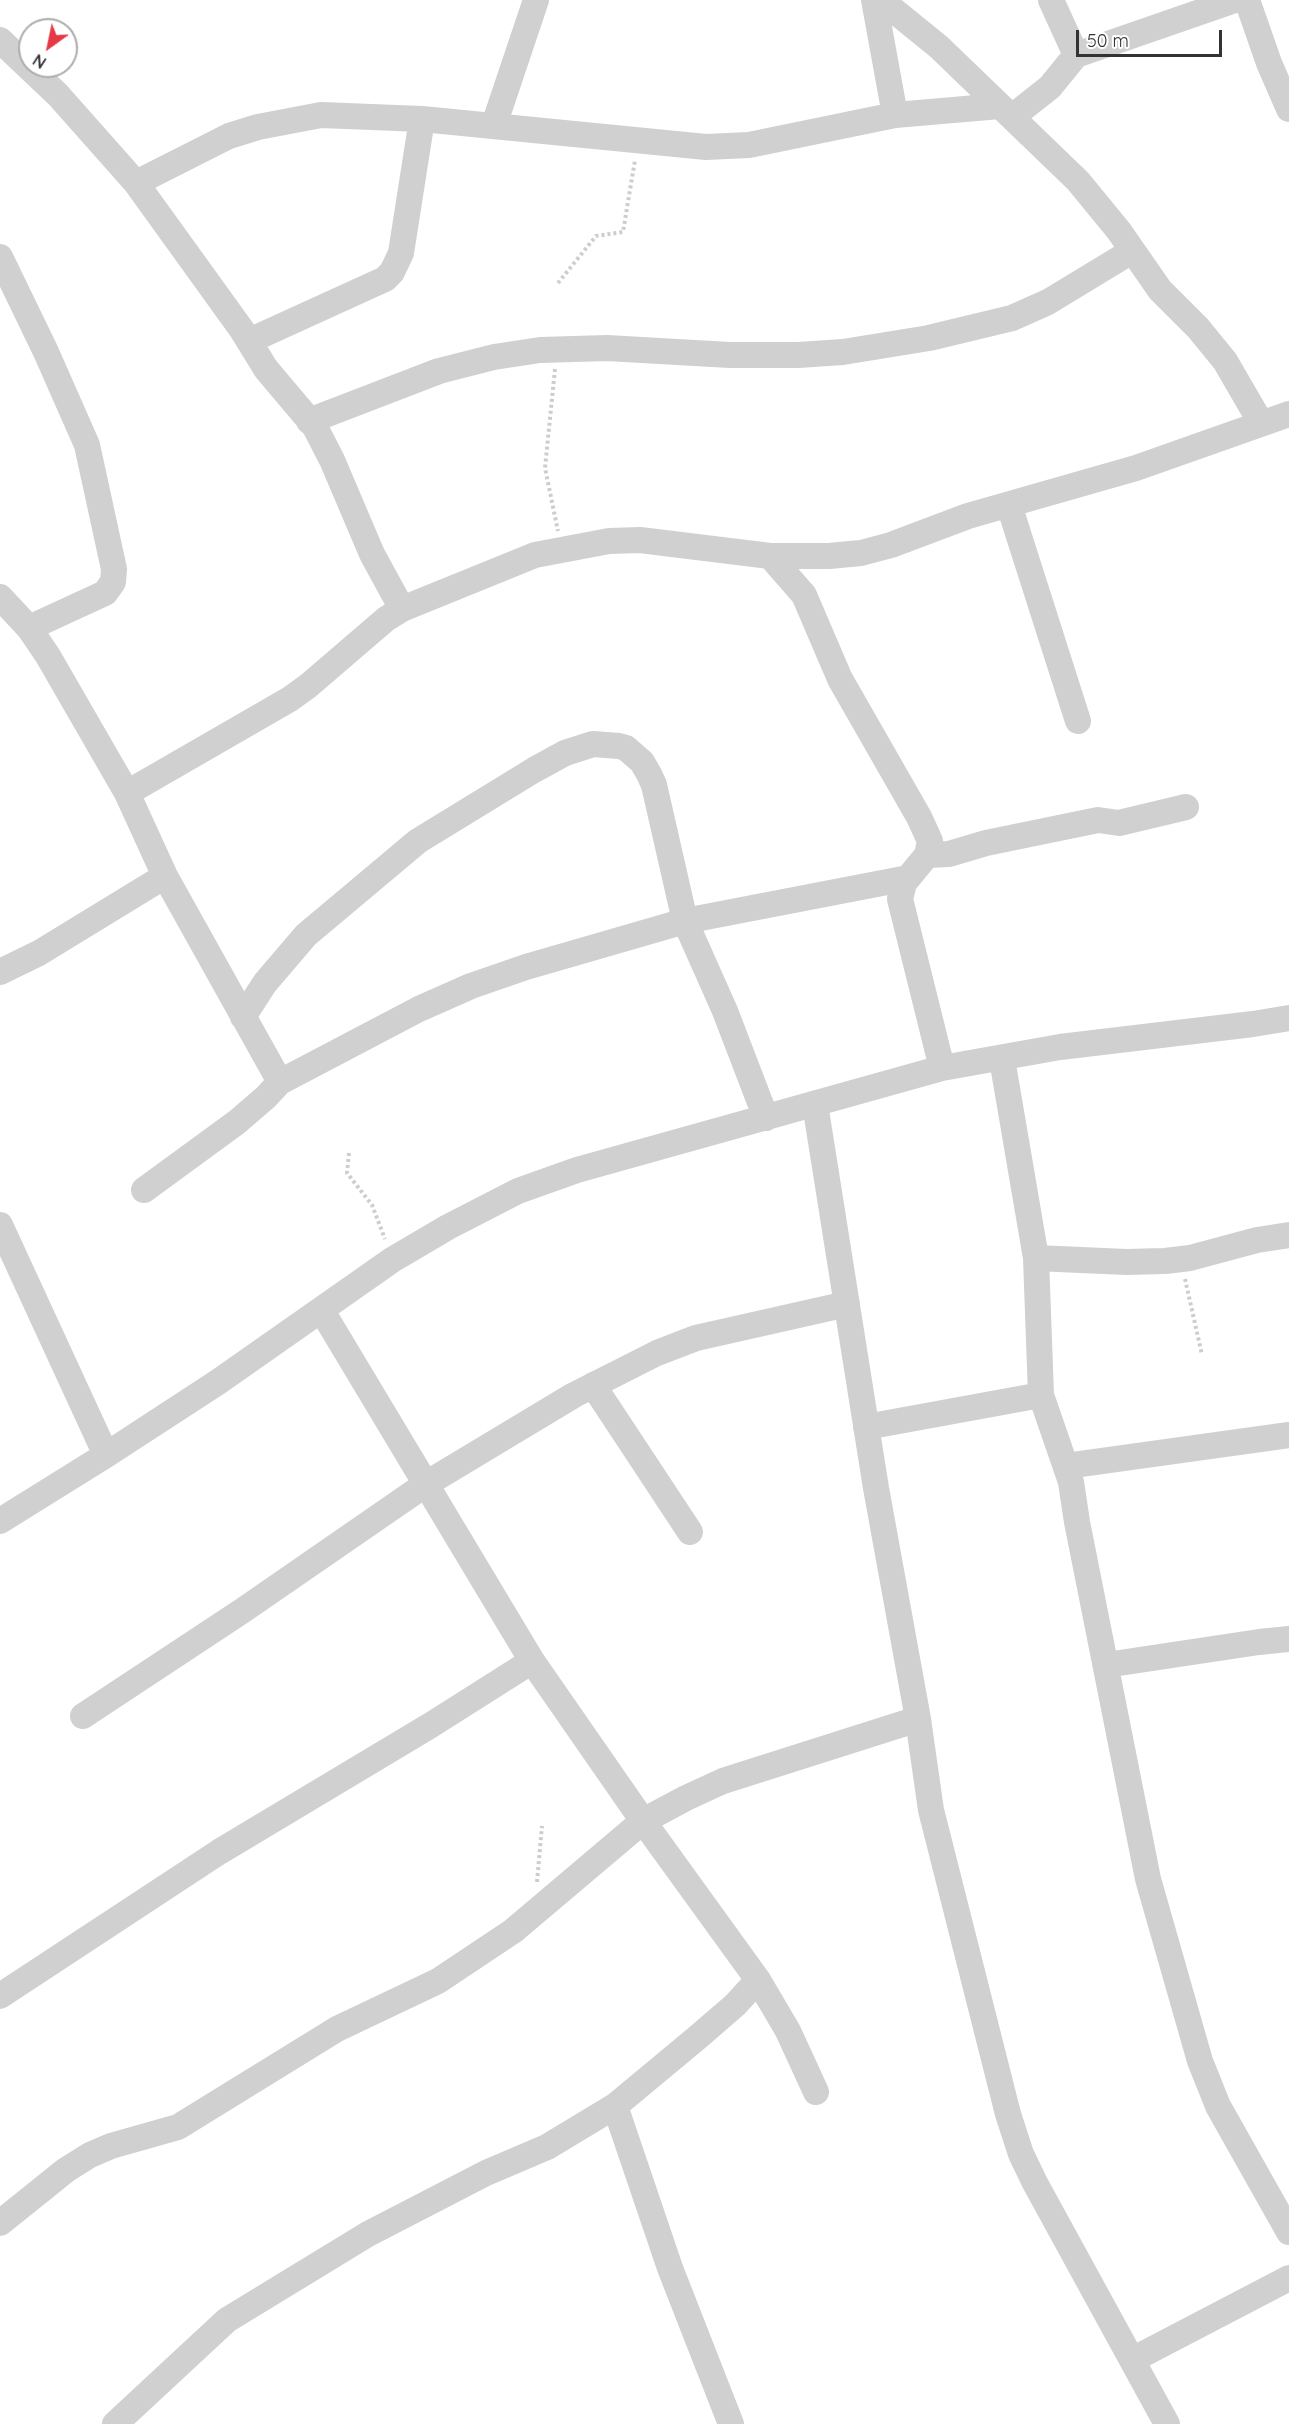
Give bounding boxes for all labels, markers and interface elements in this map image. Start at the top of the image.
north arrow [18,18,78,78]
scale bar [1079,18,1224,56]
text: 50 m [1087,29,1129,52]
text: N [29,50,50,73]

